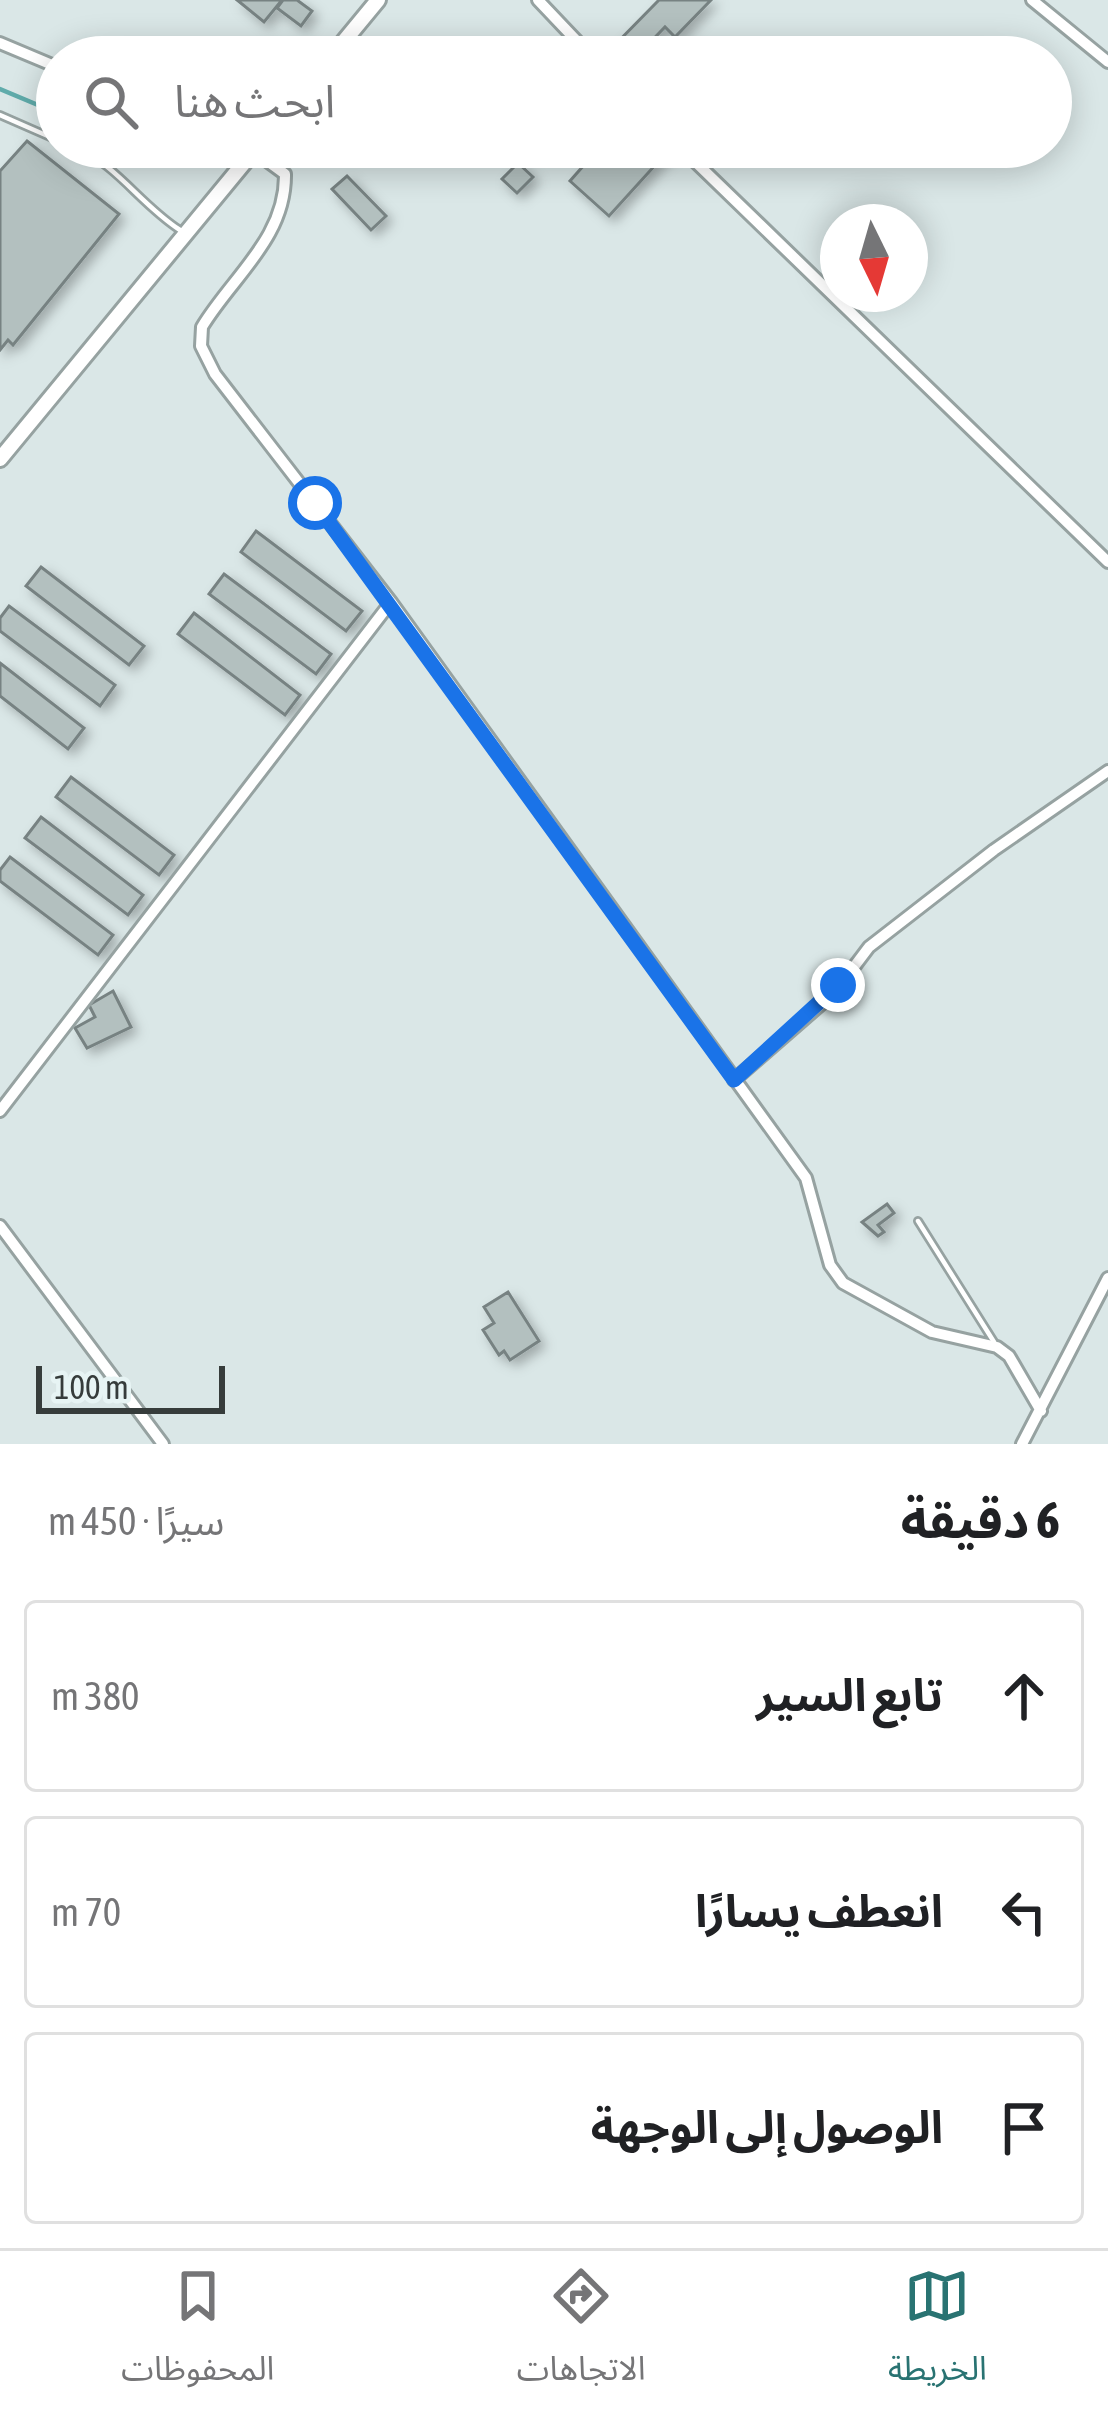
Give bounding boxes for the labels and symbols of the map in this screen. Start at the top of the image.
north arrow [820,204,928,312]
route start [288,476,342,530]
route end [811,958,865,1012]
scale bar [36,1360,225,1413]

